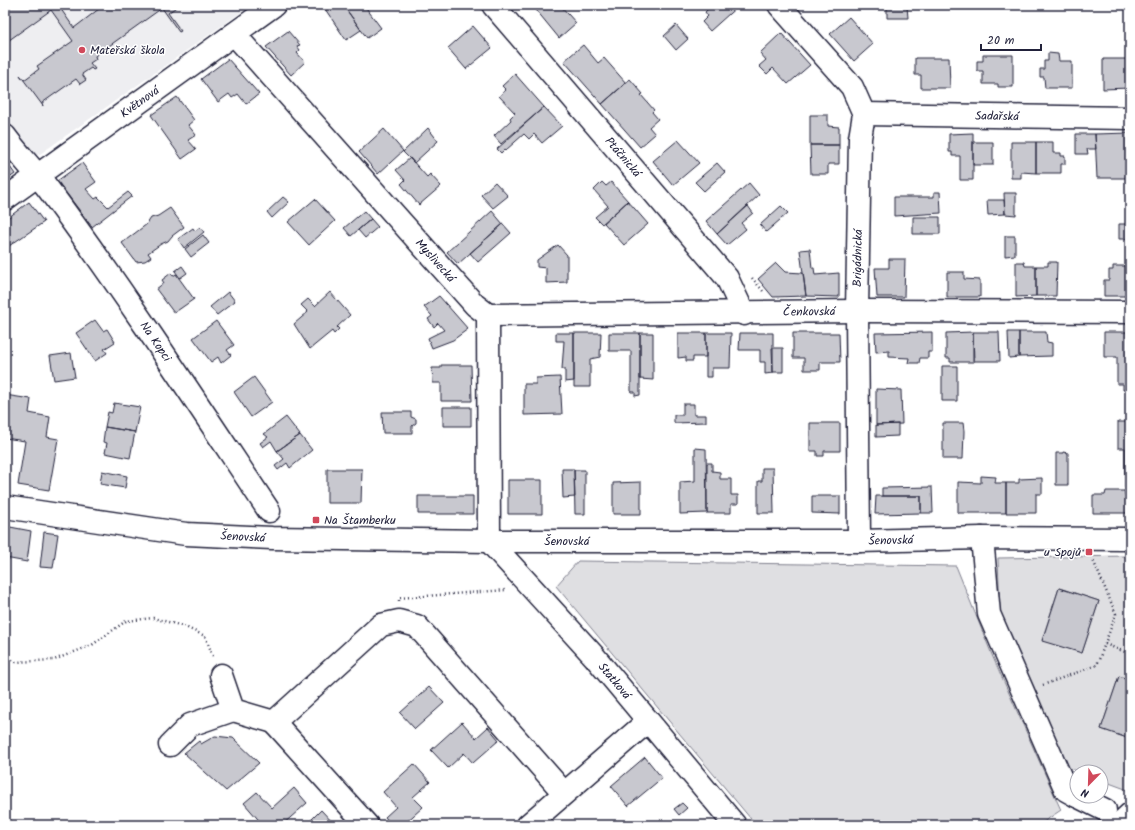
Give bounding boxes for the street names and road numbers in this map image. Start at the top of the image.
street label: Květnová [116,80,164,123]
street label: Sadařská [975,106,1020,126]
street label: Ptáčnická [600,132,647,182]
street label: Brigádnická [848,228,868,287]
street label: Myslivecká [411,234,461,288]
street label: Čenkovská [783,302,837,321]
street label: Na Kopci [135,317,177,366]
street label: Šenovská [220,526,267,547]
street label: Šenovská [868,530,915,550]
street label: Šenovská [544,532,591,551]
street label: Statková [594,658,637,704]

